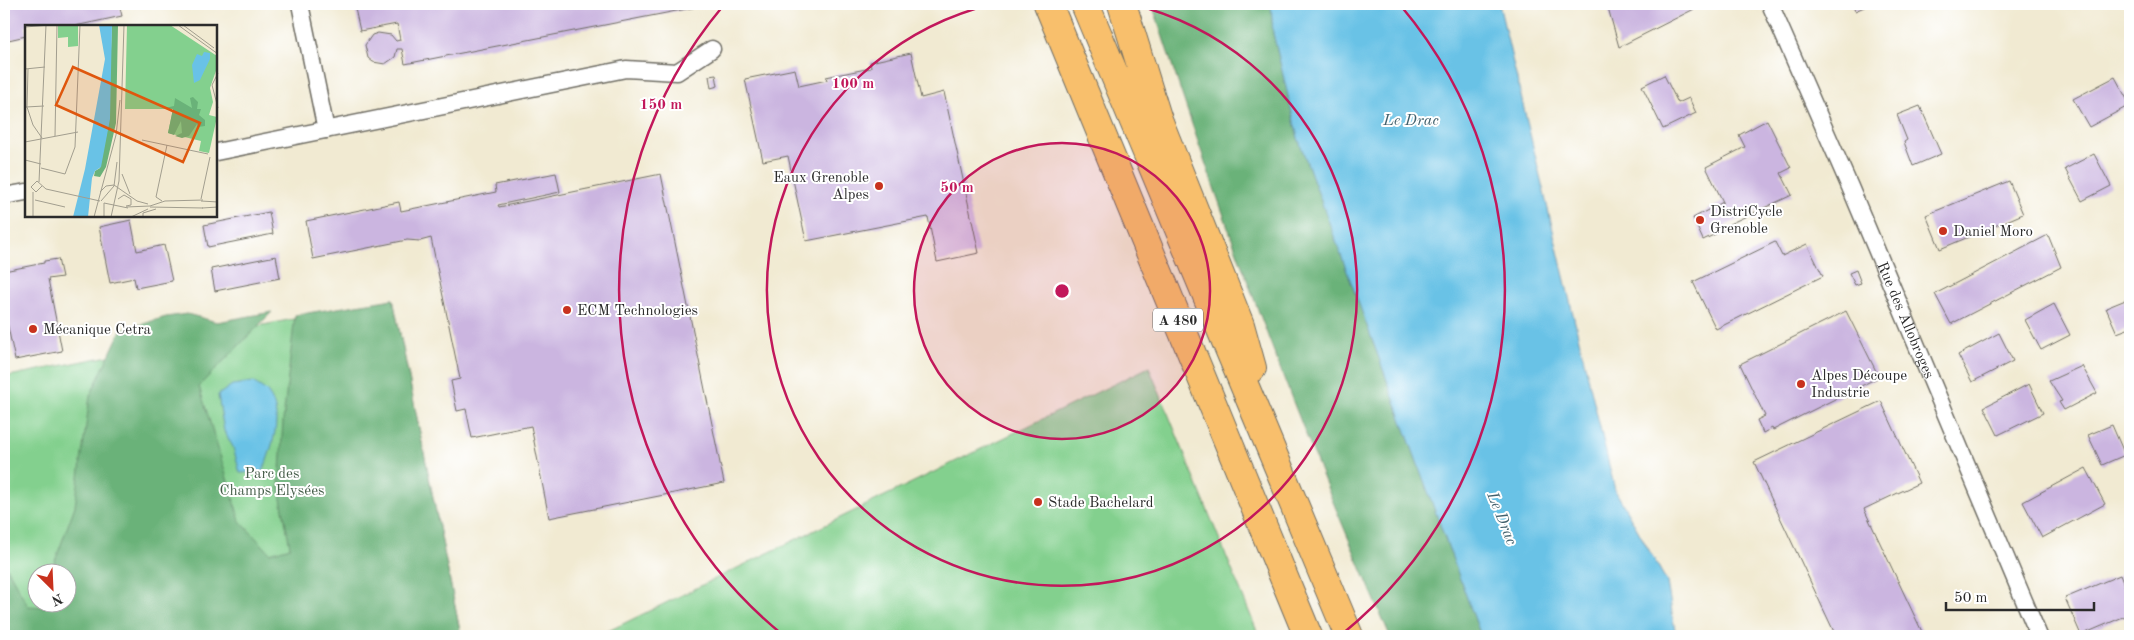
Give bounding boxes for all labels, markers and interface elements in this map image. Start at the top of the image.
inset map [25,25,218,218]
text: 100 m [832,77,874,92]
text: 150 m [640,98,682,113]
water label: Le Drac [1382,113,1439,129]
place label: Eaux Grenoble Alpes [773,171,869,203]
marker: Eaux Grenoble Alpes [873,180,885,192]
text: 50 m [940,181,974,196]
place label: DistriCycle Grenoble [1710,205,1783,237]
marker: DistriCycle Grenoble [1694,214,1706,226]
marker: Daniel Moro [1937,225,1949,237]
place label: Daniel Moro [1953,225,2033,240]
street label: Rue des Allobroges [1873,260,1936,381]
centre of rings [1053,282,1071,300]
marker: ECM Technologies [561,304,573,316]
place label: ECM Technologies [577,304,698,319]
road number: A 480 [1153,308,1203,332]
marker: Mécanique Cetra [27,323,39,335]
place label: Mécanique Cetra [43,323,152,338]
place label: Alpes Découpe Industrie [1811,369,1907,401]
marker: Alpes Découpe Industrie [1795,378,1807,390]
park label: Parc des Champs Elysées [219,467,325,499]
water label: Le Drac [1483,489,1519,548]
marker: Stade Bachelard [1032,496,1044,508]
place label: Stade Bachelard [1048,496,1154,511]
north arrow [28,562,78,612]
scale bar [1946,580,2094,612]
text: N [49,590,65,608]
text: 50 m [1954,591,1988,606]

